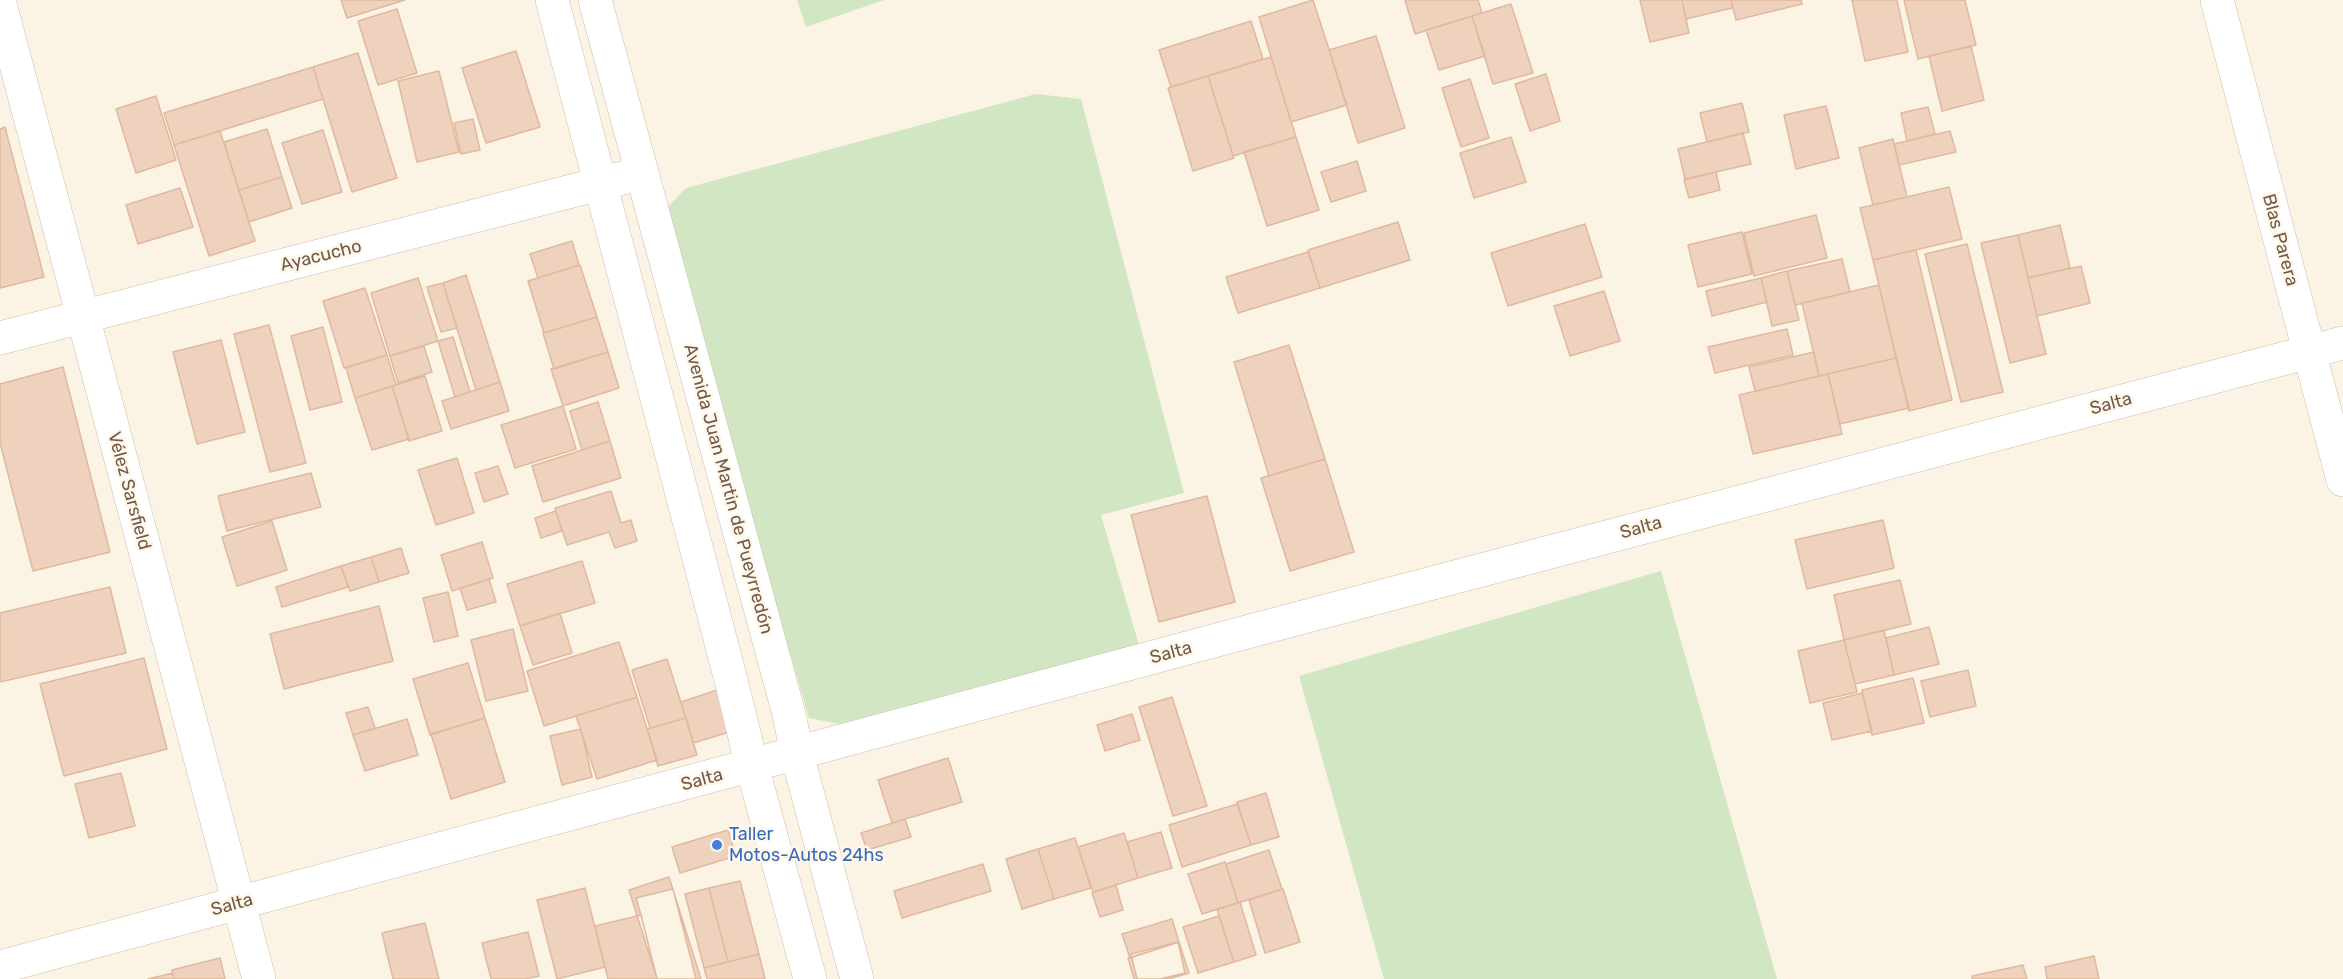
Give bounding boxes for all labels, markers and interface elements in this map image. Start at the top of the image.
street label: Blas Parera [2257,192,2303,288]
street label: Ayacucho [278,235,364,277]
street label: Avenida Juan Martin de Pueyrredón [679,342,777,636]
street label: Salta [2088,388,2134,420]
street label: Vélez Sarsfield [103,430,155,552]
street label: Salta [1618,512,1664,544]
street label: Salta [1148,637,1194,669]
street label: Salta [679,764,725,796]
place label: Taller Motos-Autos 24hs [729,824,884,866]
marker: Taller Motos-Autos 24hs [710,838,724,852]
street label: Salta [209,889,255,921]

